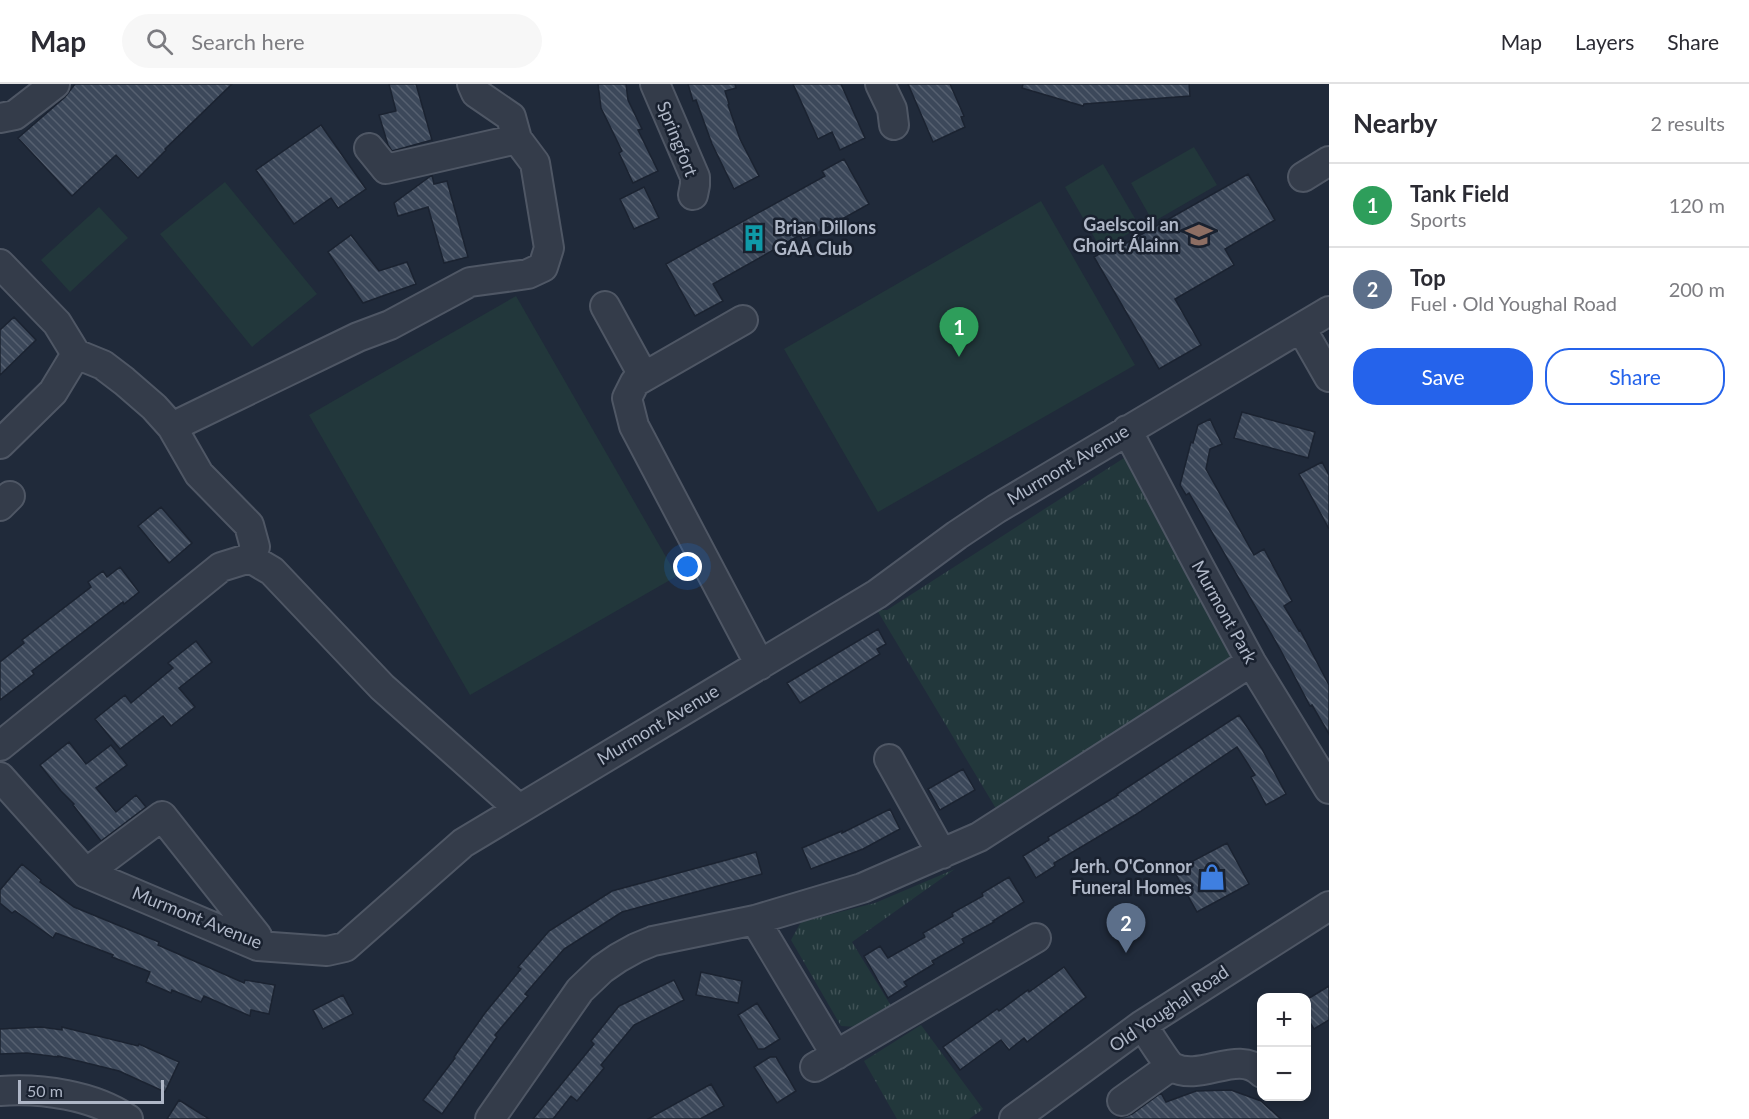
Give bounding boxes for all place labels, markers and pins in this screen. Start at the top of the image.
place label: Gaelscoil an Ghoirt Álainn [1073,213,1179,256]
place label: Brian Dillons GAA Club [774,216,876,259]
school or university icon: Gaelscoil an Ghoirt Álainn [1184,220,1214,250]
building icon: Brian Dillons GAA Club [739,223,769,253]
pin: 1 [940,308,978,357]
place label: Jerh. O'Connor Funeral Homes [1071,855,1192,898]
shop icon: Jerh. O'Connor Funeral Homes [1197,862,1227,892]
pin: 2 [1106,904,1146,953]

